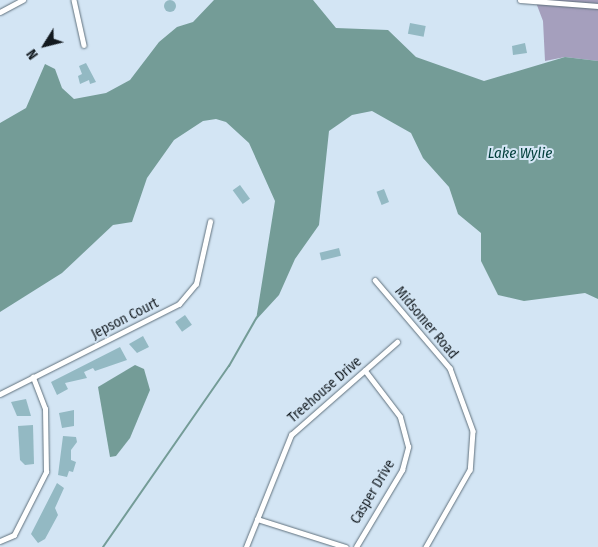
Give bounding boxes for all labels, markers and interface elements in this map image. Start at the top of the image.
north arrow [20,20,70,70]
text: N [23,46,42,63]
water label: Lake Wylie [488,145,552,163]
street label: Midsomer Road [391,283,461,363]
street label: Jepson Court [89,295,161,343]
street label: Treehouse Drive [285,353,365,427]
street label: Casper Drive [347,457,399,527]

